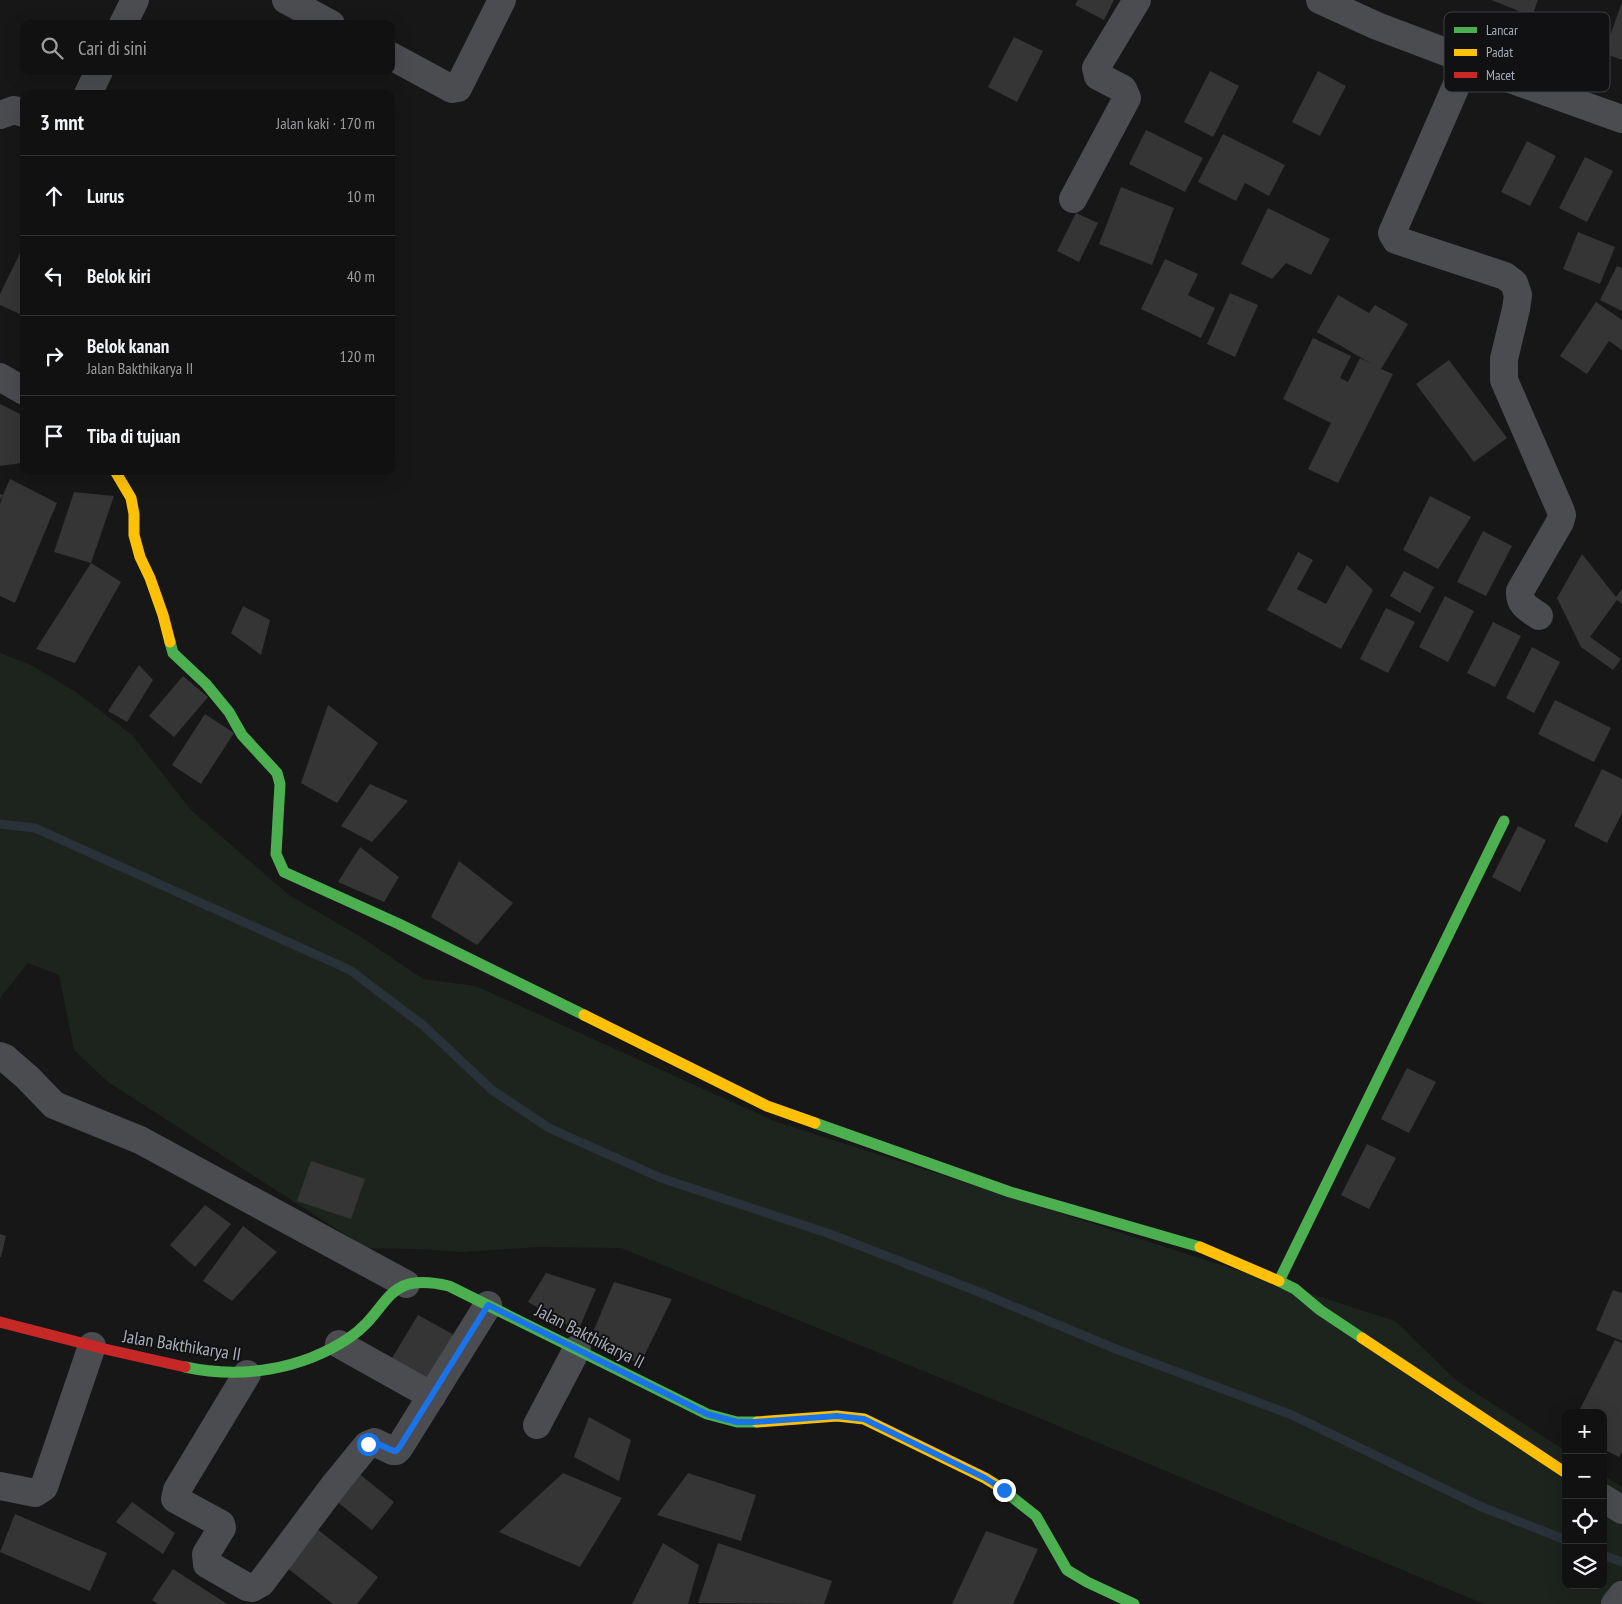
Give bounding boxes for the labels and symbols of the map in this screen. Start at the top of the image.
legend [1444,12,1610,92]
text: Lancar [1486,21,1518,39]
text: Padat [1486,43,1513,61]
text: Macet [1486,66,1515,84]
street label: Jalan Bakthikarya II [531,1298,648,1373]
street label: Jalan Bakthikarya II [120,1324,243,1366]
route start [357,1433,380,1456]
route end [993,1479,1016,1502]

